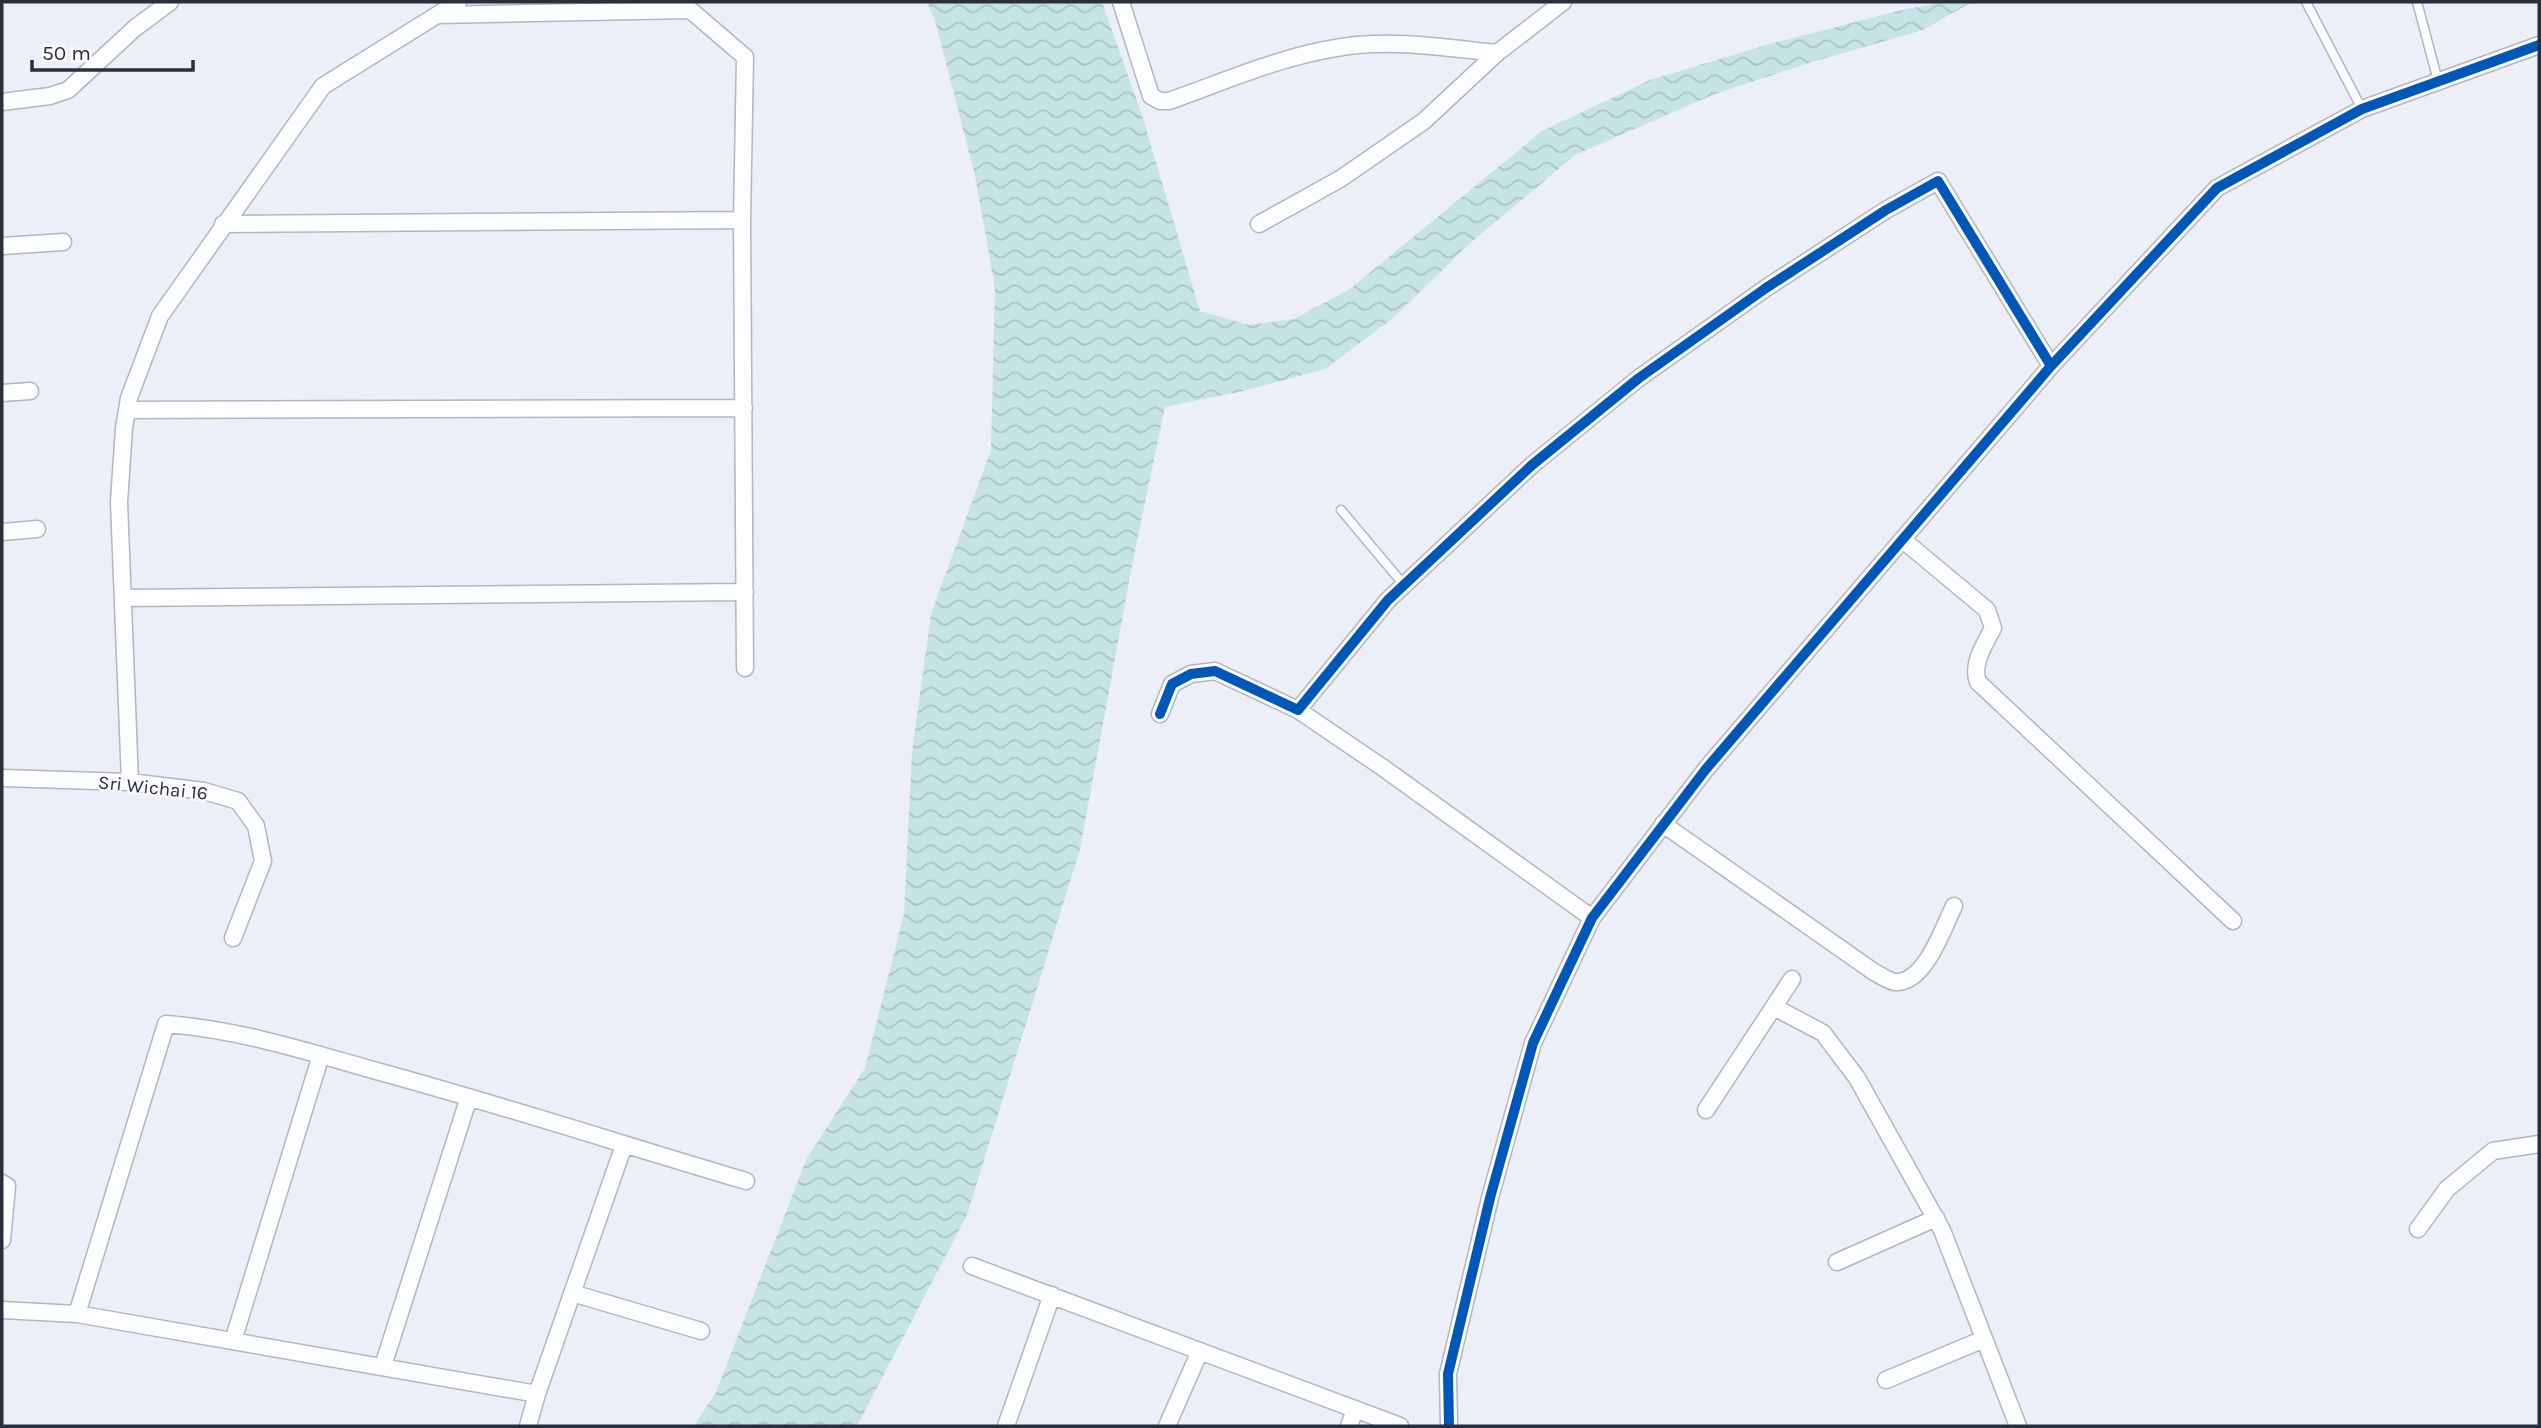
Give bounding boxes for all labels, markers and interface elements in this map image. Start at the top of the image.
scale bar [32,28,192,72]
text: 50 m [42,41,91,65]
street label: Sri Wichai 16 [97,771,209,805]

